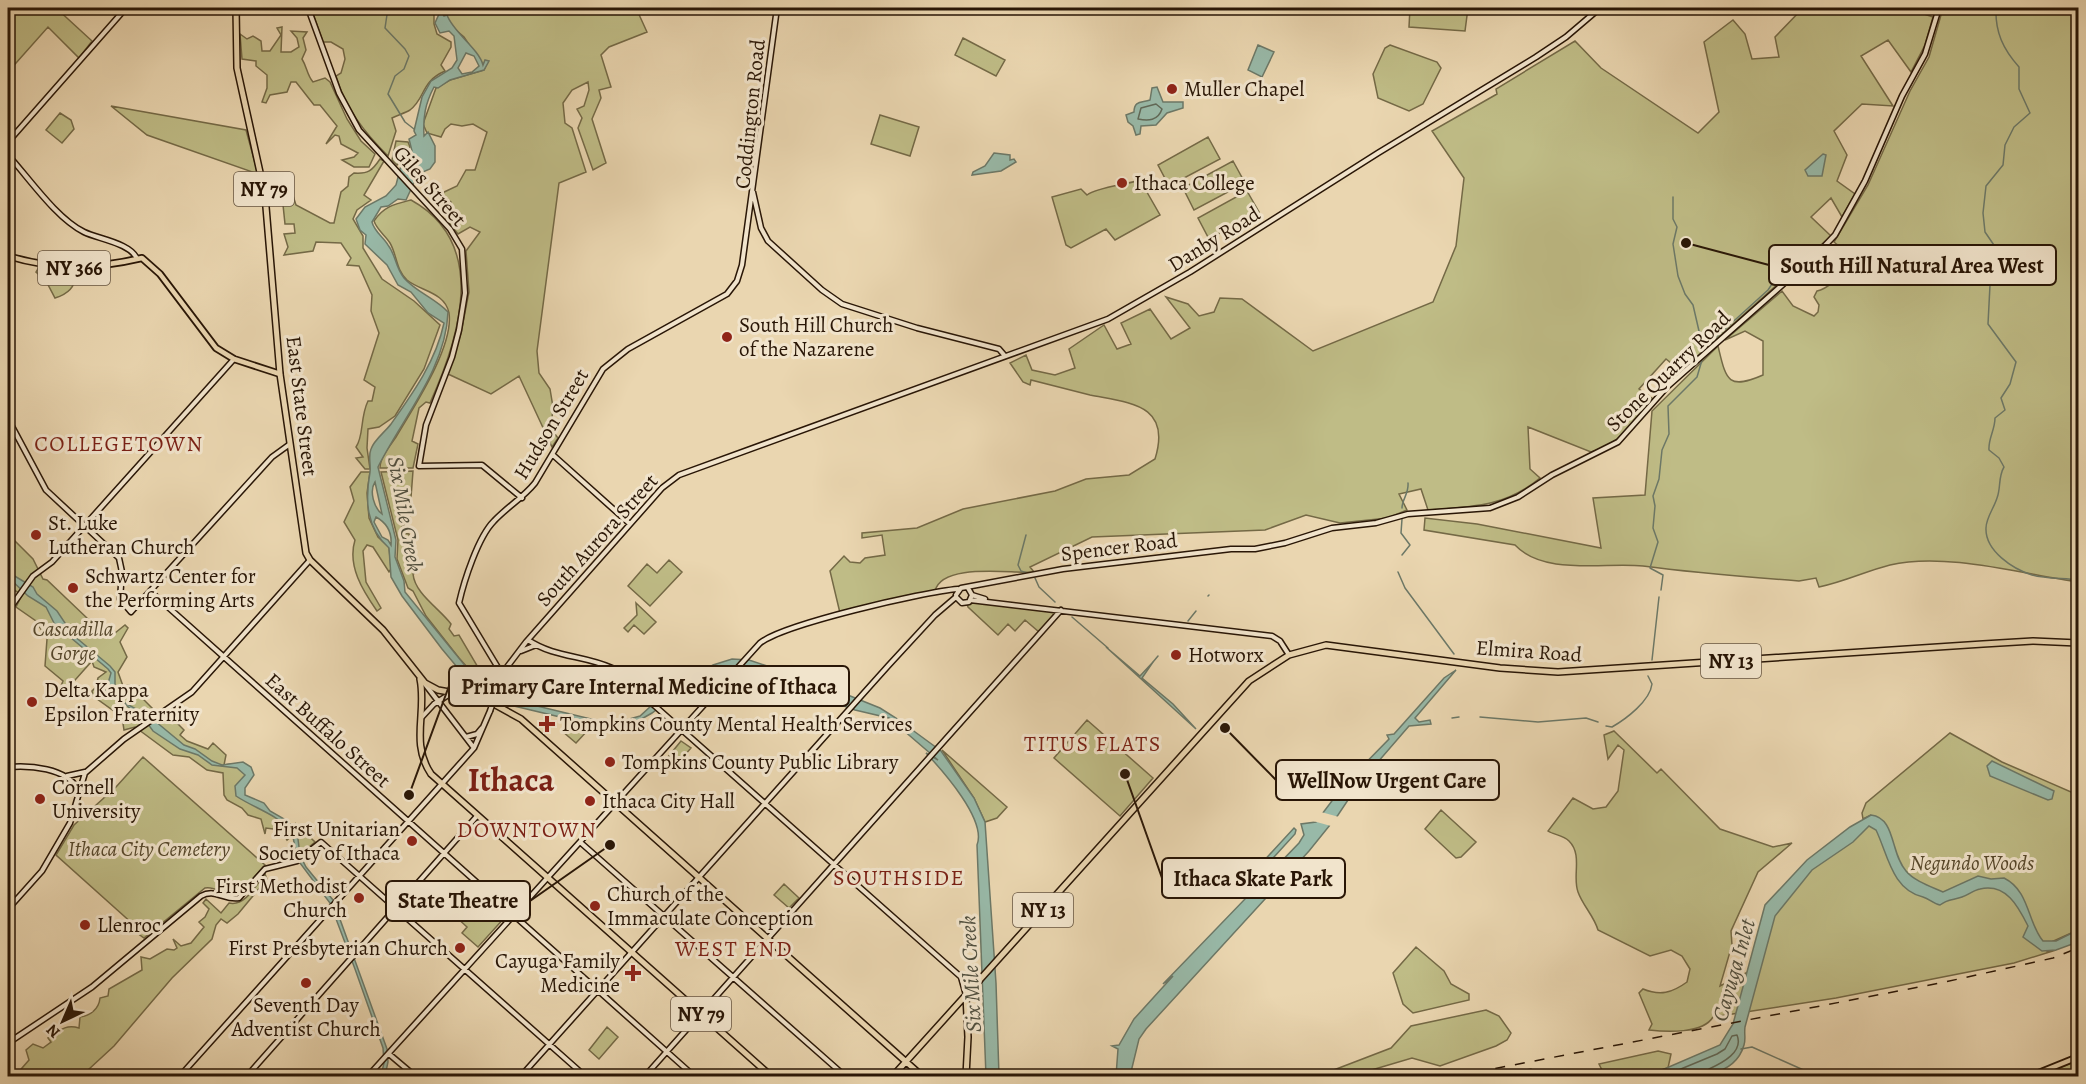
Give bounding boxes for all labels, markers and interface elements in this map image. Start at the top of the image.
street label: Coddington Road [728,37,772,190]
place label: Muller Chapel [1184,75,1304,103]
marker: Muller Chapel [1165,82,1179,96]
street label: Giles Street [387,140,473,232]
place label: Ithaca College [1134,169,1255,197]
road number: NY 79 [234,172,294,206]
marker: Ithaca College [1115,176,1129,190]
street label: Danby Road [1163,199,1266,278]
callout: South Hill Natural Area West [1769,245,2056,285]
road number: NY 366 [38,251,110,285]
text: South Hill Natural Area West [1780,251,2045,281]
street label: Stone Quarry Road [1600,304,1737,438]
place label: South Hill Church of the Nazarene [739,311,893,363]
marker: South Hill Church of the Nazarene [720,330,734,344]
street label: East State Street [279,334,325,478]
street label: Hudson Street [507,363,595,485]
district label: COLLEGETOWN [34,429,204,459]
water label: Six Mile Creek [380,454,430,575]
street label: South Aurora Street [530,468,664,612]
place label: St. Luke Lutheran Church [48,509,195,561]
street label: Spencer Road [1059,526,1180,568]
marker: St. Luke Lutheran Church [29,528,43,542]
place label: Schwartz Center for the Performing Arts [85,562,256,614]
marker: Schwartz Center for the Performing Arts [66,581,80,595]
park label: Cascadilla Gorge [32,615,114,667]
street label: Elmira Road [1475,633,1584,669]
place label: Hotworx [1188,641,1264,669]
road number: NY 13 [1701,644,1761,678]
marker: Hotworx [1169,648,1183,662]
street label: East Buffalo Street [259,666,397,794]
callout: Primary Care Internal Medicine of Ithaca [449,666,849,706]
text: Primary Care Internal Medicine of Ithaca [461,672,837,702]
place label: Delta Kappa Epsilon Fraternity [44,676,200,728]
marker: Delta Kappa Epsilon Fraternity [25,695,39,709]
place label: Tompkins County Mental Health Services [560,710,913,738]
marker: Tompkins County Mental Health Services [538,715,556,733]
district label: TITUS FLATS [1024,729,1162,759]
place label: Tompkins County Public Library [622,748,899,776]
marker: Tompkins County Public Library [603,755,617,769]
district label: Ithaca [468,757,554,802]
callout: WellNow Urgent Care [1276,760,1499,800]
text: WellNow Urgent Care [1286,766,1487,796]
place label: Cornell University [52,773,141,825]
place label: Ithaca City Hall [602,787,735,815]
marker: Cornell University [33,792,47,806]
marker: Ithaca City Hall [583,794,597,808]
place label: First Unitarian Society of Ithaca [259,815,400,867]
district label: DOWNTOWN [457,815,597,845]
marker: First Unitarian Society of Ithaca [405,834,419,848]
park label: Ithaca City Cemetery [68,835,230,863]
park label: Negundo Woods [1910,849,2034,877]
callout: Ithaca Skate Park [1162,858,1345,898]
district label: SOUTHSIDE [833,863,965,893]
text: Ithaca Skate Park [1173,864,1333,894]
place label: First Methodist Church [215,872,347,924]
place label: Church of the Immaculate Conception [607,880,813,932]
callout: State Theatre [386,881,530,921]
text: State Theatre [398,886,518,916]
marker: First Methodist Church [352,891,366,905]
road number: NY 13 [1013,893,1073,927]
marker: Church of the Immaculate Conception [588,899,602,913]
place label: Llenroc [97,911,161,939]
water label: Six Mile Creek [953,915,989,1033]
water label: Cayuga Inlet [1705,915,1763,1025]
marker: Llenroc [78,918,92,932]
place label: First Presbyterian Church [228,934,448,962]
district label: WEST END [674,934,793,964]
marker: First Presbyterian Church [453,941,467,955]
place label: Cayuga Family Medicine [495,947,621,999]
marker: Cayuga Family Medicine [624,964,642,982]
marker: Seventh Day Adventist Church [299,976,313,990]
north arrow [33,991,93,1051]
place label: Seventh Day Adventist Church [230,991,381,1043]
road number: NY 79 [671,997,731,1031]
text: N [41,1019,65,1043]

